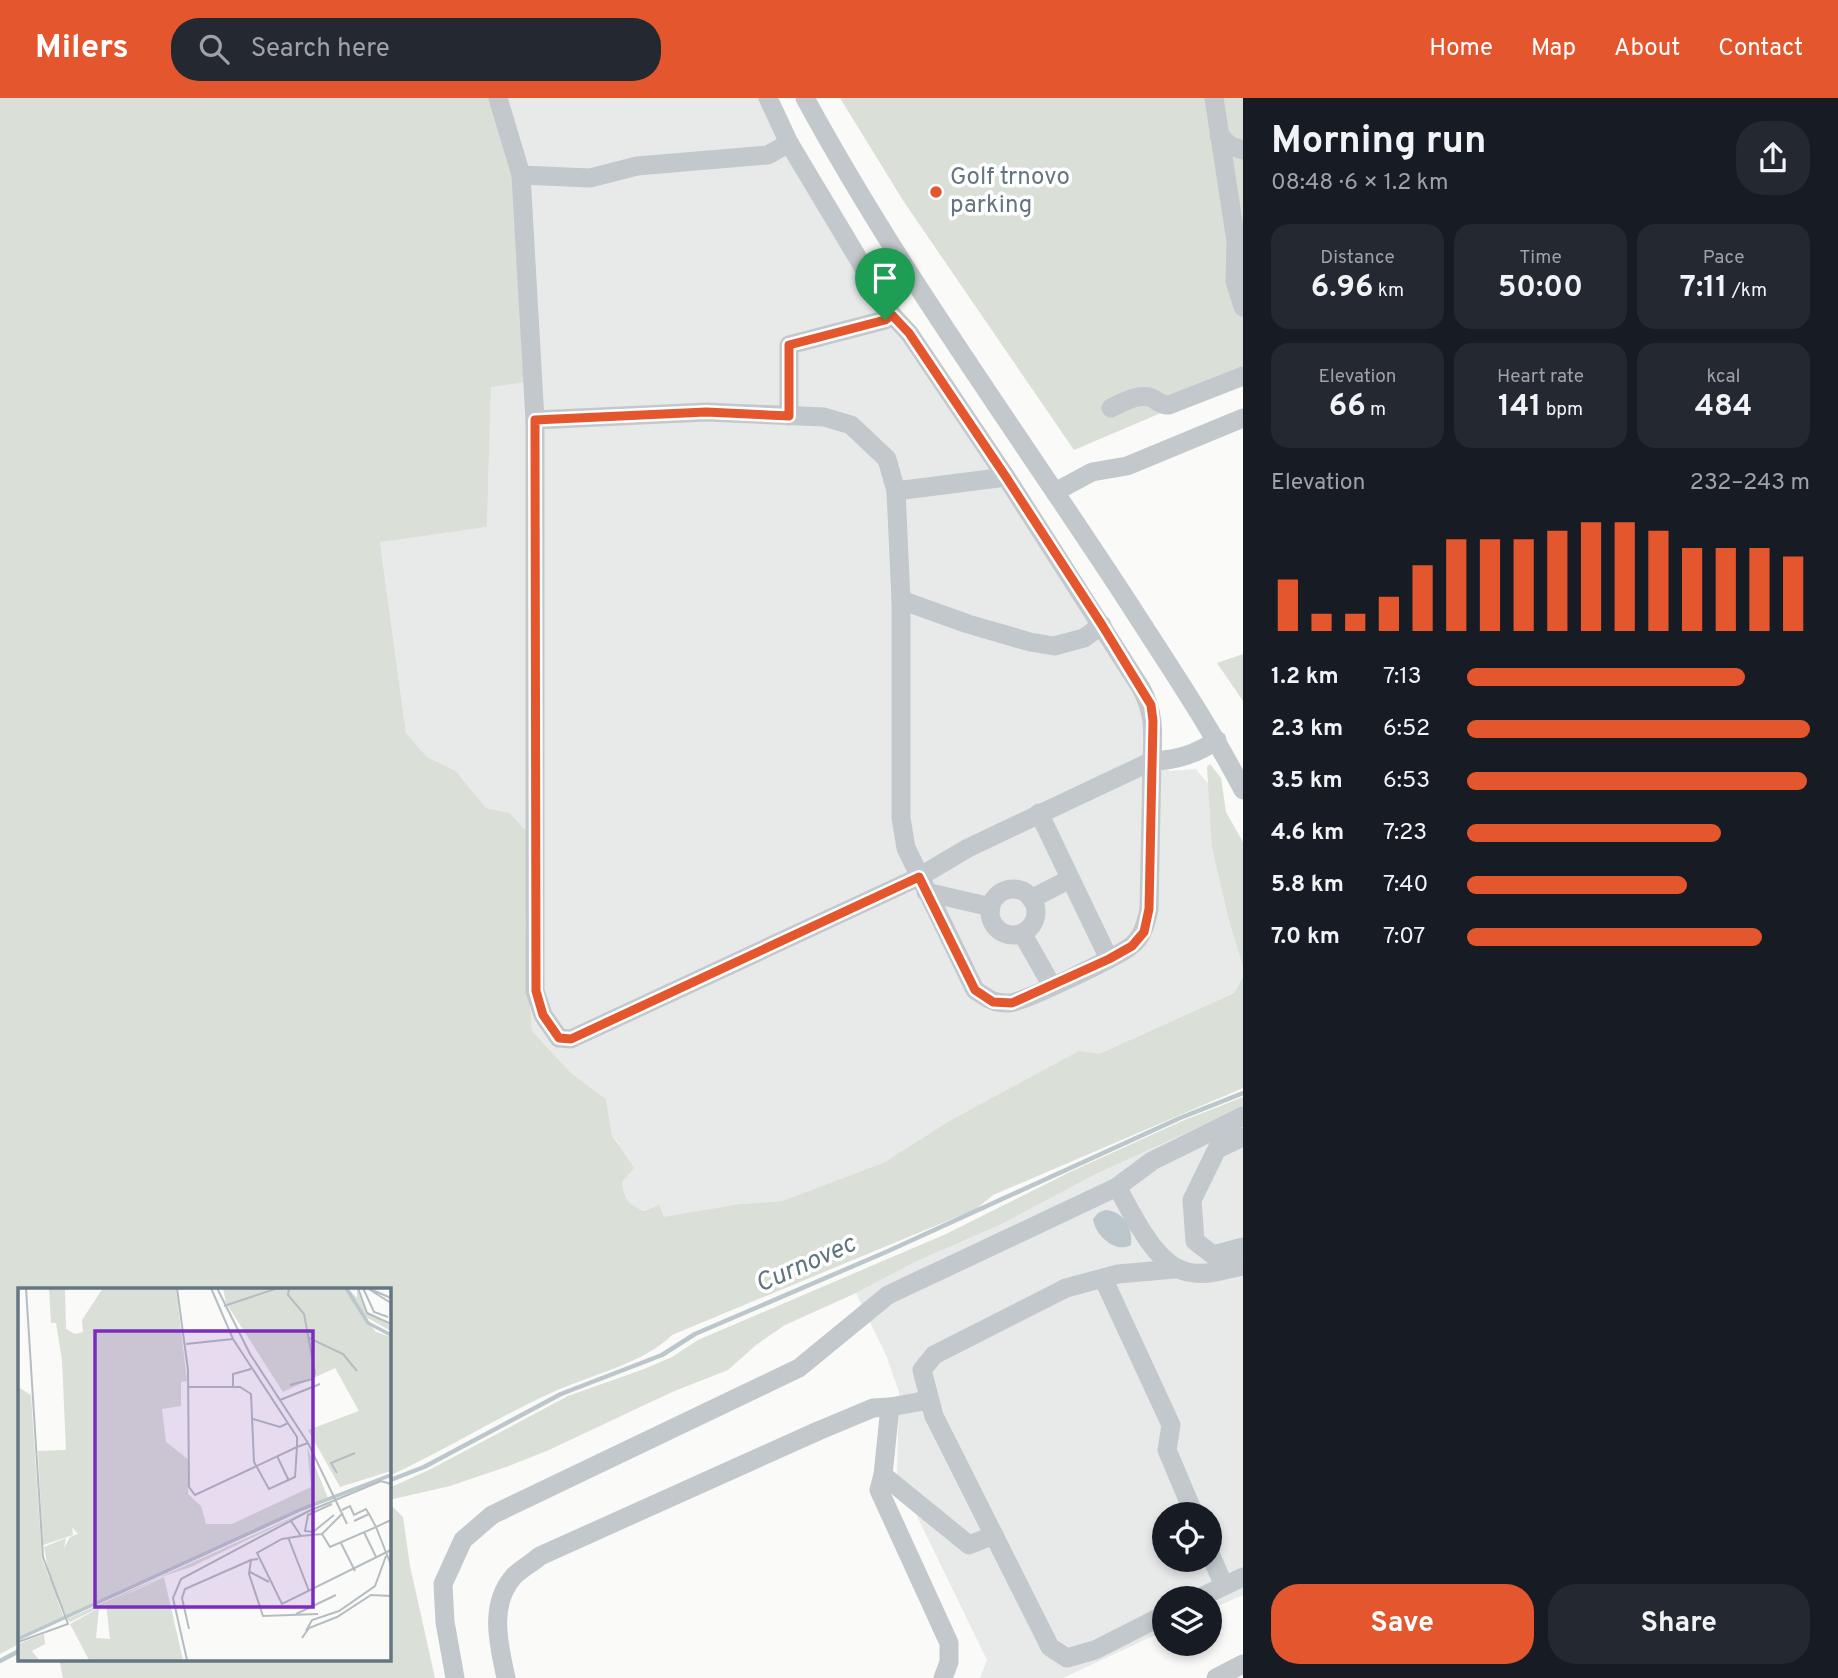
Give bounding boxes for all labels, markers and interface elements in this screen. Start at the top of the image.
search box [171,18,661,81]
text: Milers [35,28,129,70]
icon: search [195,30,233,68]
text: Search here [251,33,390,66]
text: Home [1429,34,1493,64]
text: Map [1531,34,1576,64]
text: About [1614,34,1680,64]
text: Contact [1718,34,1803,64]
text: Morning run [1271,118,1487,167]
button: share [1736,121,1810,195]
place label: Golf trnovo parking [950,163,1070,221]
text: 08:48 · 6 × 1.2 km [1271,169,1448,198]
marker: Golf trnovo parking [928,184,944,200]
text: Distance [1320,246,1395,270]
text: Time [1519,246,1562,270]
text: Pace [1703,246,1744,270]
pin [855,248,915,320]
icon: arrive [866,259,904,297]
text: 6.96 [1311,270,1373,307]
text: 50:00 [1498,270,1583,307]
text: 7:11 [1680,270,1727,307]
text: km [1373,279,1404,303]
text: /km [1727,279,1767,303]
text: Elevation [1318,365,1397,389]
text: Heart rate [1497,365,1584,389]
text: kcal [1707,365,1740,389]
text: 66 [1329,389,1366,426]
text: 141 [1498,389,1541,426]
text: 484 [1695,389,1752,426]
text: m [1366,398,1386,422]
text: bpm [1541,398,1583,422]
text: Elevation [1271,469,1366,498]
text: 232–243 m [1690,469,1810,498]
text: 1.2 km [1271,663,1339,692]
text: 7:13 [1383,663,1422,692]
text: 2.3 km [1271,715,1343,744]
text: 6:52 [1383,715,1430,744]
text: 3.5 km [1271,767,1343,796]
text: 6:53 [1383,767,1430,796]
text: 4.6 km [1271,819,1344,848]
text: 7:23 [1383,819,1427,848]
text: 5.8 km [1271,871,1344,900]
text: 7:40 [1383,871,1428,900]
text: 7.0 km [1271,923,1340,952]
text: 7:07 [1383,923,1425,952]
water label: Curnovec [751,1228,862,1302]
inset map [18,1288,390,1660]
map controls [1152,1502,1222,1656]
button: locate [1152,1502,1222,1572]
button: Save [1271,1584,1534,1664]
button: Share [1548,1584,1810,1664]
button: layers [1152,1586,1222,1656]

